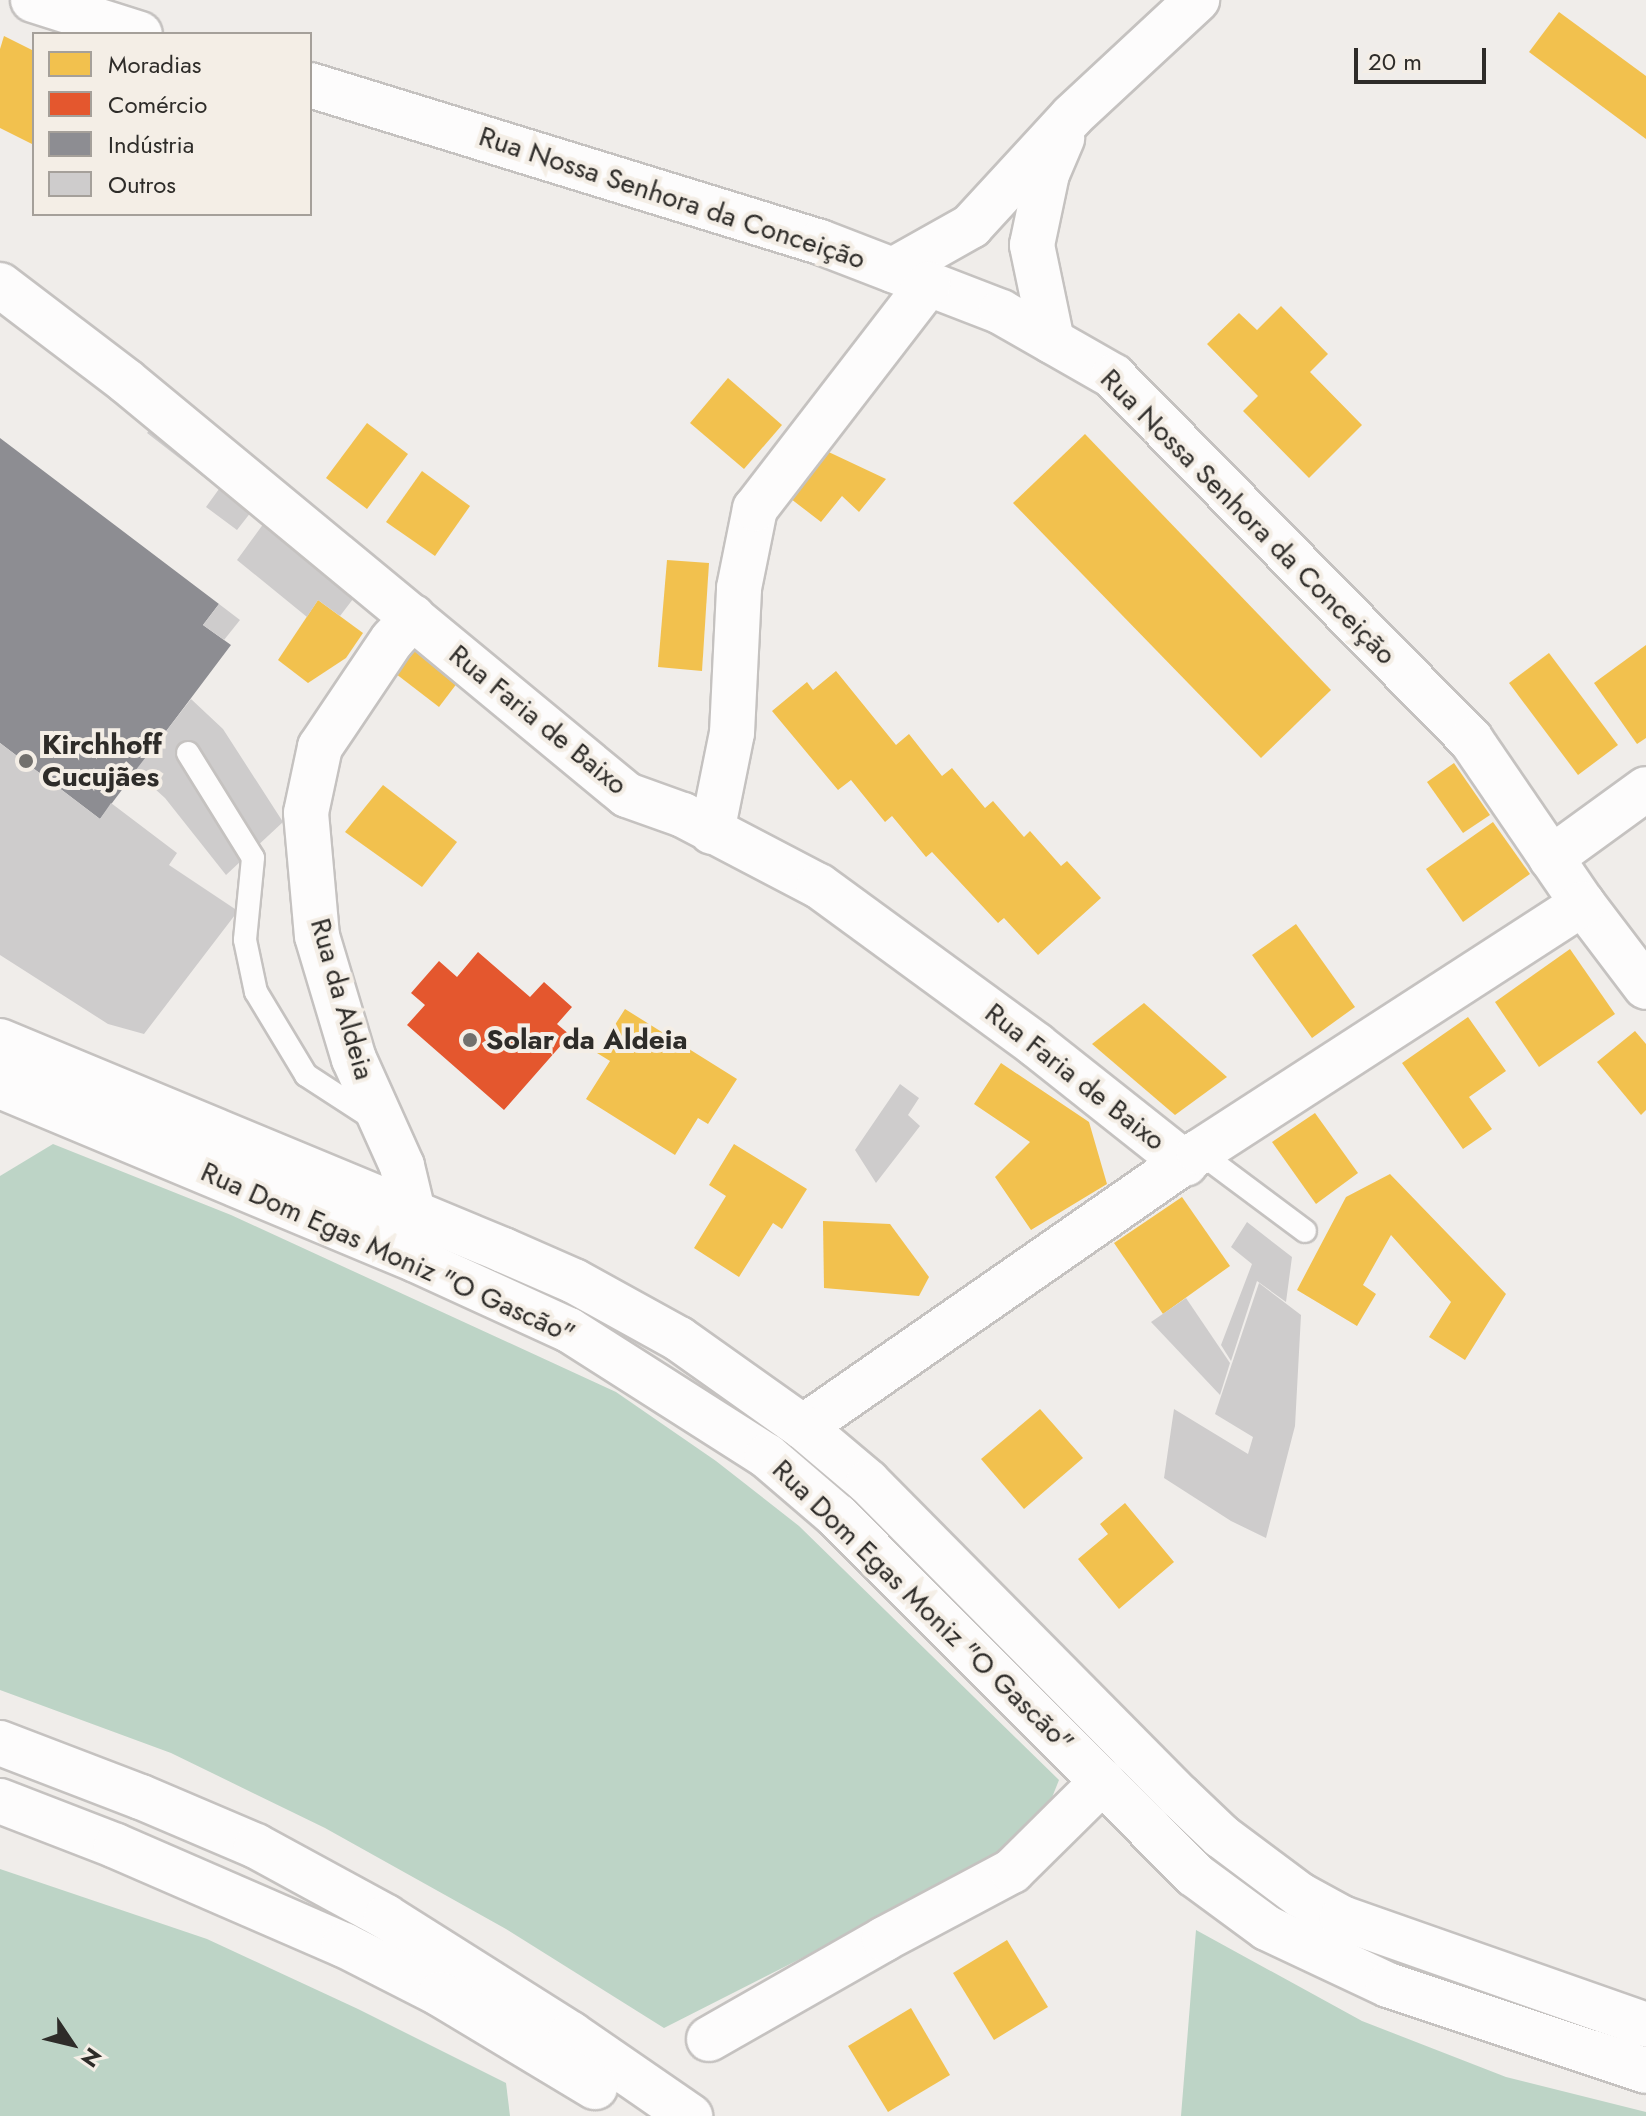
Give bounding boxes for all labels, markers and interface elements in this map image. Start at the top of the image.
legend [32,32,312,216]
scale bar [1358,32,1490,82]
text: 20 m [1368,44,1422,79]
text: Moradias [108,47,201,82]
text: Comércio [108,87,207,122]
street label: Rua Nossa Senhora da Conceição [475,120,869,276]
text: Indústria [108,127,194,162]
text: Outros [108,167,176,202]
street label: Rua Nossa Senhora da Conceição [1093,362,1403,672]
street label: Rua Faria de Baixo [442,638,634,802]
place label: Kirchhoff Cucujães [42,728,162,794]
marker: Kirchhoff Cucujães [17,752,35,770]
street label: Rua da Aldeia [303,915,381,1083]
street label: Rua Faria de Baixo [978,996,1172,1158]
place label: Solar da Aldeia [486,1023,688,1057]
marker: Solar da Aldeia [461,1031,479,1049]
street label: Rua Dom Egas Moniz "O Gascão" [196,1155,580,1351]
street label: Rua Dom Egas Moniz "O Gascão" [765,1453,1081,1759]
north arrow [32,2004,112,2084]
text: N [74,2041,110,2074]

